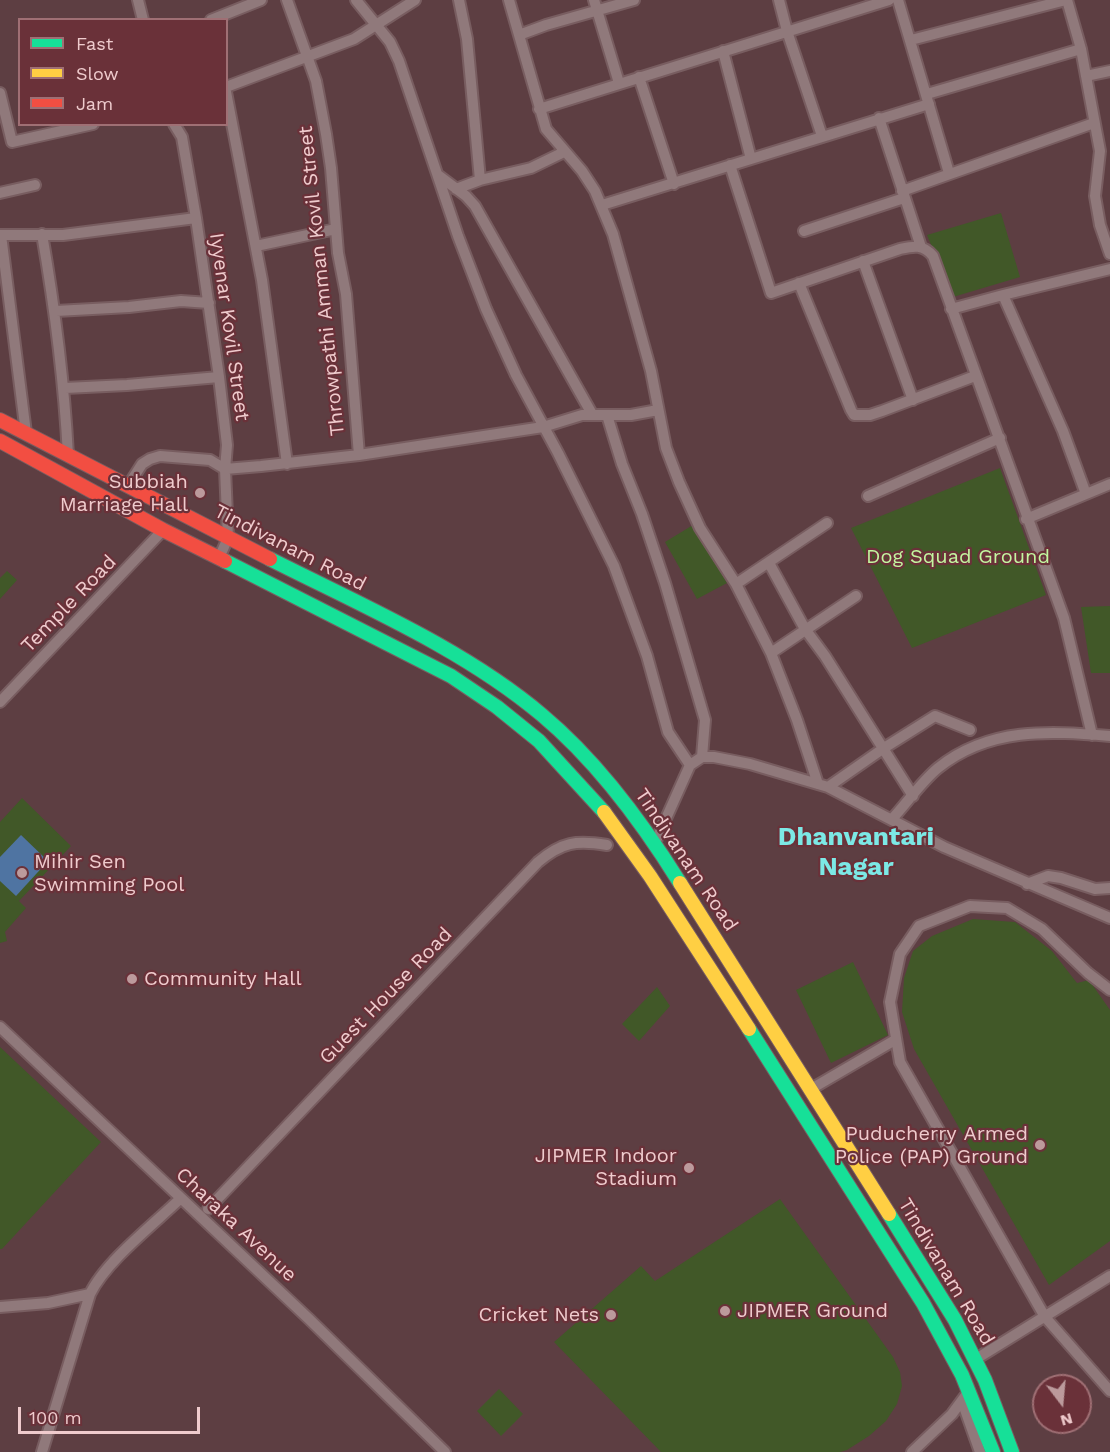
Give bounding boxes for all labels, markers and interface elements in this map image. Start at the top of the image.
legend [18,18,228,126]
text: Fast [76,33,113,54]
text: Slow [76,63,119,84]
text: Jam [76,93,113,114]
street label: Throwpathi Amman Kovil Street [294,125,350,437]
street label: Iyyenar Kovil Street [204,231,254,423]
place label: Subbiah Marriage Hall [60,470,188,517]
marker: Subbiah Marriage Hall [193,486,207,500]
street label: Tindivanam Road [210,499,370,597]
park label: Dog Squad Ground [866,545,1050,569]
street label: Temple Road [16,550,122,658]
street label: Tindivanam Road [629,784,743,936]
district label: Dhanvantari Nagar [778,821,934,882]
place label: Mihir Sen Swimming Pool [34,850,184,897]
marker: Mihir Sen Swimming Pool [15,866,29,880]
street label: Guest House Road [315,923,457,1069]
place label: Community Hall [144,967,302,991]
marker: Community Hall [125,972,139,986]
place label: Puducherry Armed Police (PAP) Ground [835,1122,1028,1169]
marker: Puducherry Armed Police (PAP) Ground [1033,1138,1047,1152]
place label: JIPMER Indoor Stadium [535,1144,677,1191]
marker: JIPMER Indoor Stadium [682,1161,696,1175]
street label: Charaka Avenue [171,1163,301,1287]
street label: Tindivanam Road [893,1194,999,1350]
place label: JIPMER Ground [737,1299,888,1323]
place label: Cricket Nets [479,1303,599,1327]
marker: JIPMER Ground [718,1304,732,1318]
marker: Cricket Nets [604,1308,618,1322]
north arrow [1032,1374,1092,1434]
scale bar [21,1395,202,1433]
text: 100 m [29,1407,82,1428]
text: N [1058,1409,1075,1431]

